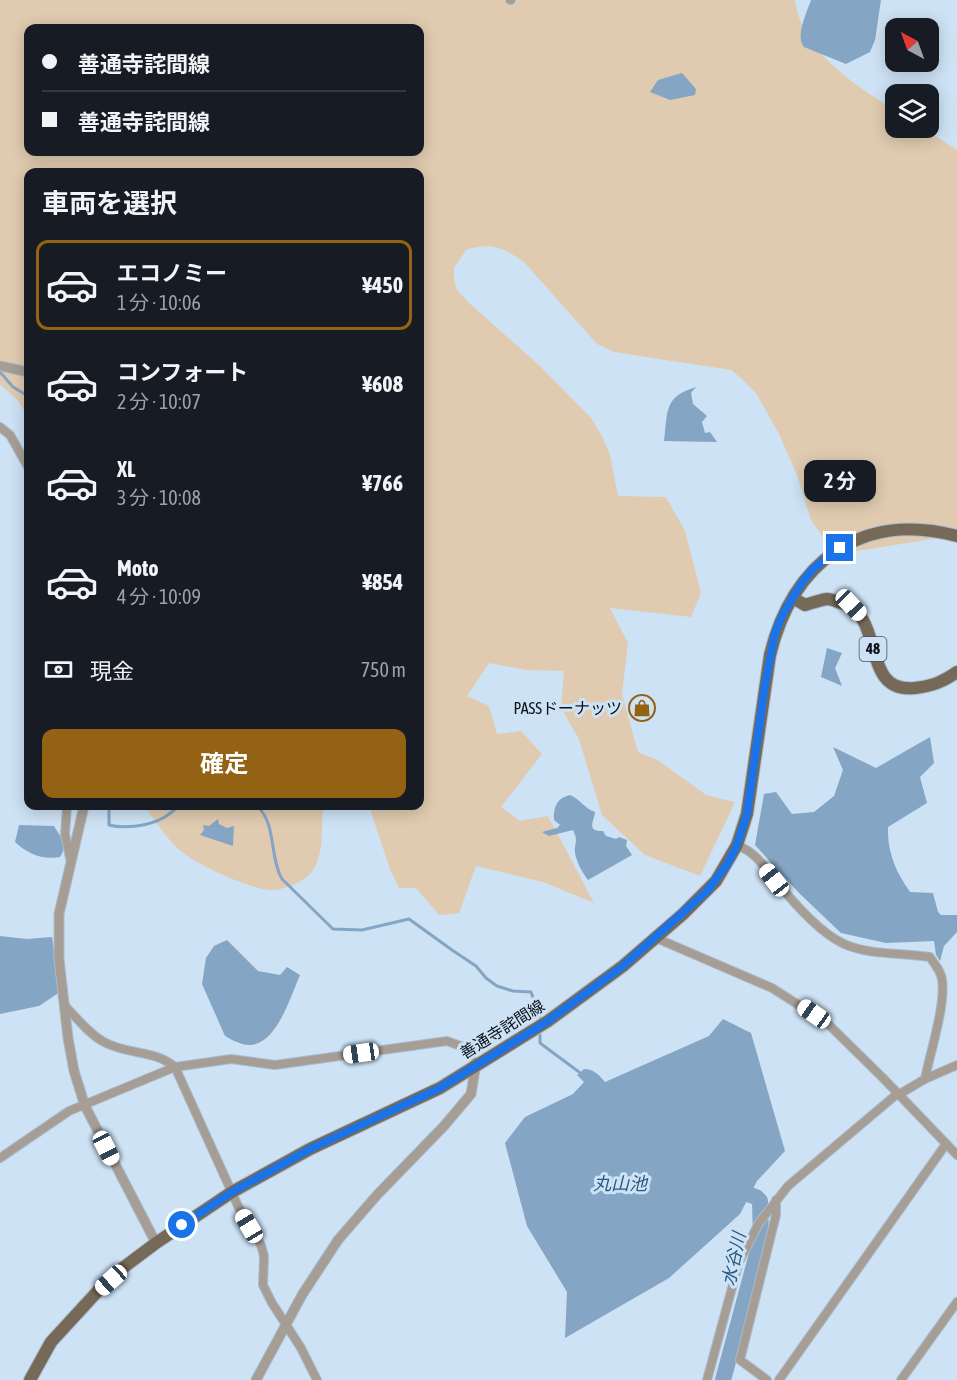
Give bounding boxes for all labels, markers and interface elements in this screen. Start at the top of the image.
north arrow [885,18,939,72]
map controls [885,18,939,138]
text: 善通寺詫間線 [78,51,210,77]
button: layers [885,84,939,138]
text: 善通寺詫間線 [78,109,210,135]
text: 車両を選択 [42,188,177,219]
icon: car [45,258,99,312]
text: エコノミー [117,260,227,286]
text: ¥450 [362,272,403,298]
text: 1 分 · 10:06 [117,291,201,314]
icon: car [45,357,99,411]
text: コンフォート [117,359,248,385]
text: ¥608 [362,371,403,397]
text: 2 分 · 10:07 [117,390,201,413]
icon: car [45,456,99,510]
text: XL [117,456,135,482]
callout: 2 分 [804,461,876,503]
text: 2 分 [824,469,856,492]
text: ¥766 [362,470,403,496]
text: 3 分 · 10:08 [117,486,201,509]
route end [826,534,853,561]
icon: car [45,555,99,609]
text: Moto [117,555,159,581]
text: ¥854 [362,569,403,595]
text: 4 分 · 10:09 [117,585,201,608]
car [832,586,870,624]
road number: 48 [860,637,886,661]
icon: cash [42,653,75,686]
text: 現金 [90,658,134,684]
text: 750 m [361,658,406,681]
shop icon: PASSドーナッツ [627,693,657,723]
place label: PASSドーナッツ [514,699,622,717]
button: 確定 [42,729,406,798]
car [756,860,792,900]
street label: 善通寺詫間線 [457,996,547,1062]
car [794,996,834,1032]
car [342,1042,380,1064]
car [90,1128,122,1168]
water label: 丸山池 [593,1173,649,1194]
car [232,1206,266,1246]
route start [168,1211,195,1238]
water label: 水谷川 [718,1228,750,1287]
car [92,1261,130,1299]

